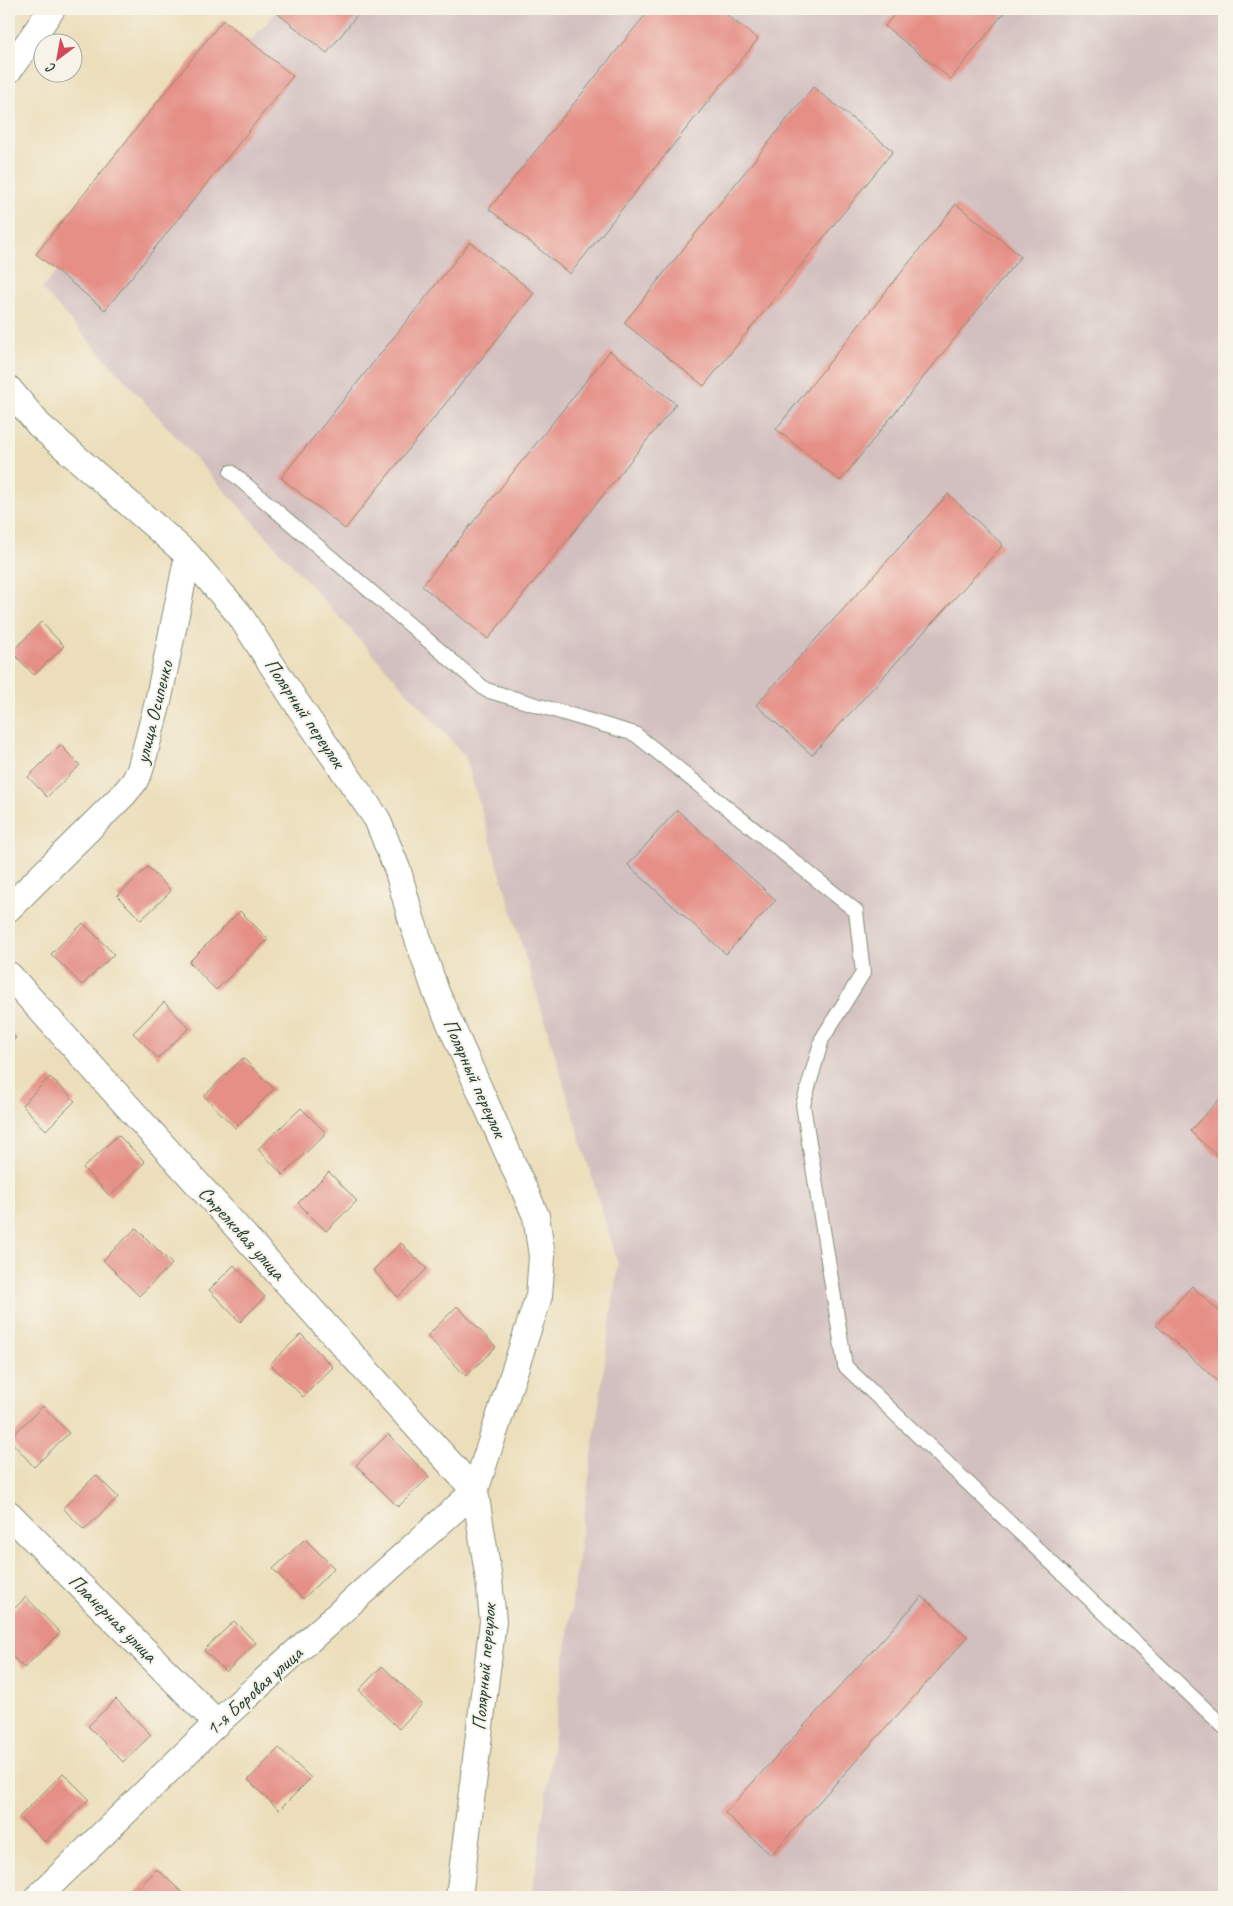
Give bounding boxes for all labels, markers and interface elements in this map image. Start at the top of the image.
north arrow [32,32,82,82]
text: С [42,58,59,78]
street label: Полярный переулок [259,653,352,774]
street label: улица Осипенко [129,657,179,767]
street label: Полярный переулок [438,1015,513,1143]
street label: Стрелковая улица [193,1181,292,1286]
street label: Планерная улица [63,1568,163,1668]
street label: Полярный переулок [466,1601,502,1731]
street label: 1-я Боровая улица [200,1640,309,1741]

